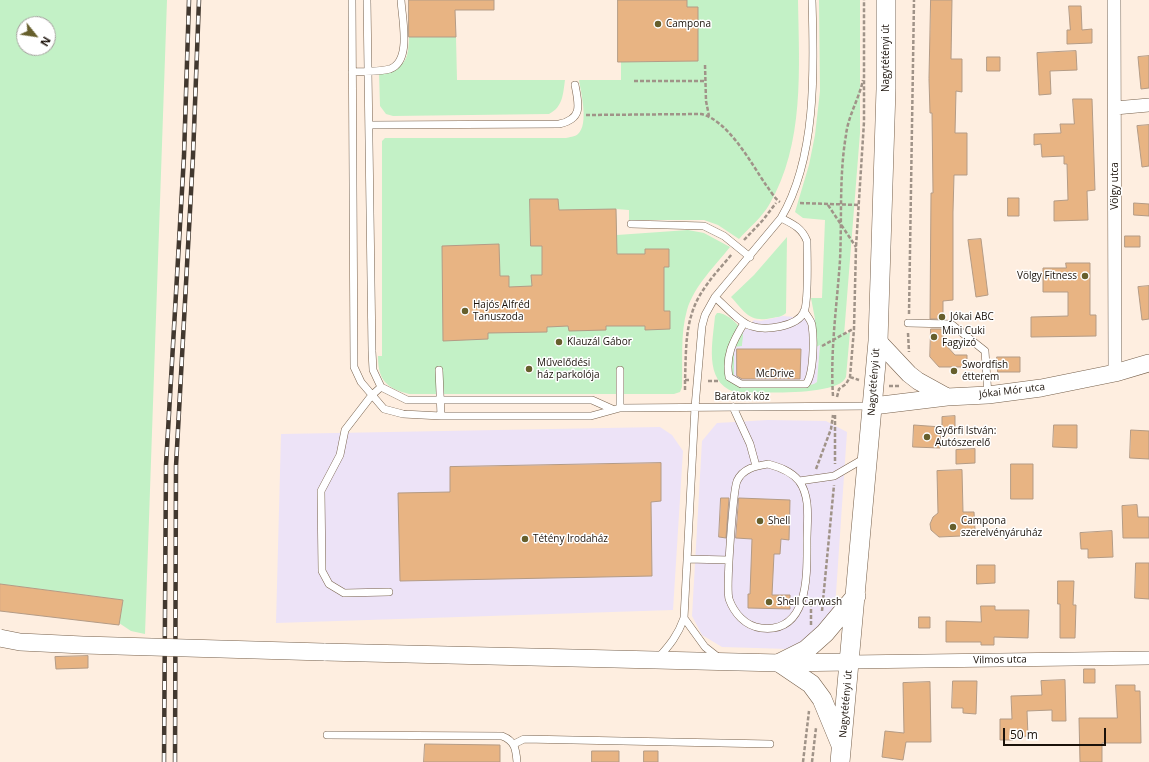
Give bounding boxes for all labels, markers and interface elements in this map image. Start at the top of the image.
north arrow [16,16,56,56]
place label: Campona [666,18,711,30]
marker: Campona [653,19,663,29]
street label: Nagytétényi út [880,24,892,92]
text: N [37,34,55,49]
street label: Völgy utca [1109,162,1121,210]
place label: Völgy Fitness [1017,270,1077,282]
marker: Völgy Fitness [1080,271,1090,281]
place label: Hajós Alfréd Tanuszoda [473,299,530,322]
marker: Hajós Alfréd Tanuszoda [460,306,470,316]
place label: Jókai ABC [950,311,994,323]
marker: Jókai ABC [937,312,947,322]
place label: Mini Cuki Fagyizó [942,325,985,348]
marker: Mini Cuki Fagyizó [929,332,939,342]
place label: Klauzál Gábor [567,336,632,348]
marker: Klauzál Gábor [554,337,564,347]
street label: Nagytétényi út [866,348,882,416]
place label: Művelődési ház parkolója [537,357,600,380]
place label: Swordfish étterem [962,359,1008,382]
marker: Művelődési ház parkolója [524,364,534,374]
marker: Swordfish étterem [949,366,959,376]
street label: McDrive [756,368,794,380]
street label: Jókai Mór utca [978,381,1046,401]
street label: Barátok köz [714,391,770,403]
place label: Győrfi István: Autószerelő [935,425,996,448]
marker: Győrfi István: Autószerelő [922,432,932,442]
place label: Shell [768,515,790,527]
place label: Campona szerelvényáruház [961,515,1042,538]
marker: Shell [755,516,765,526]
marker: Campona szerelvényáruház [948,522,958,532]
place label: Tétény Irodaház [533,533,608,545]
marker: Tétény Irodaház [520,534,530,544]
place label: Shell Carwash [777,596,842,608]
marker: Shell Carwash [764,597,774,607]
street label: Vilmos utca [973,654,1027,666]
street label: Nagytétényi út [837,670,855,738]
scale bar [1005,720,1108,746]
text: 50 m [1010,726,1038,743]

